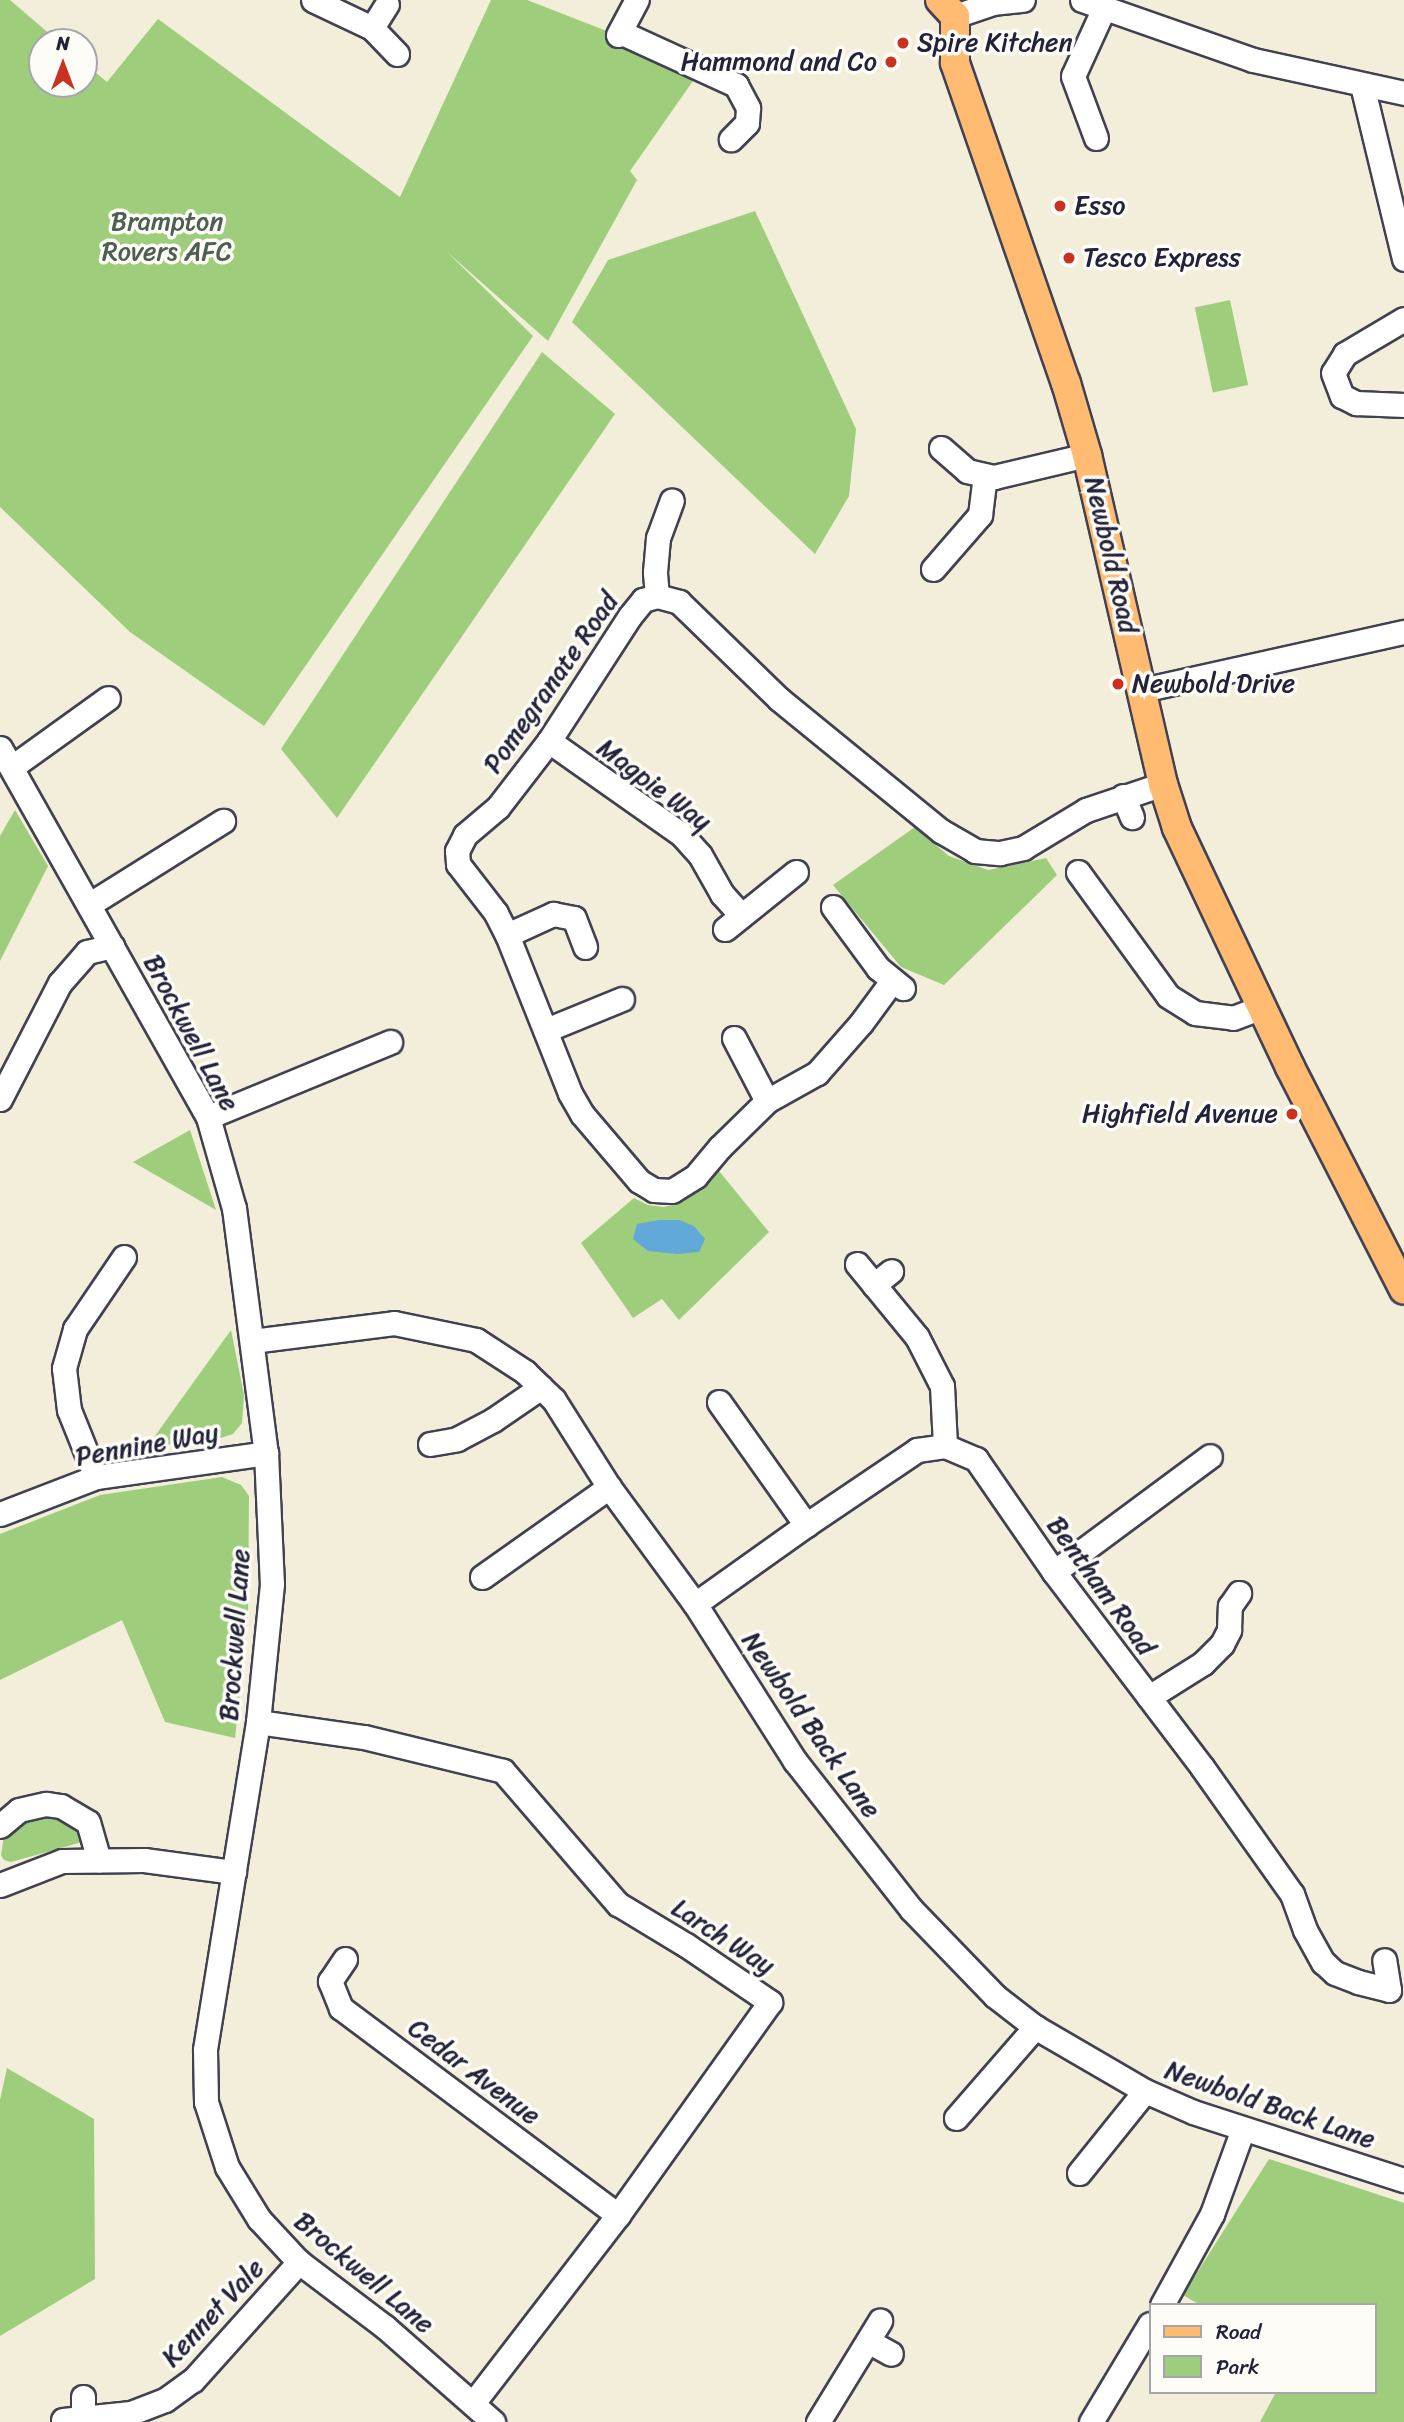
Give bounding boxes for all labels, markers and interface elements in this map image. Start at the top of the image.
text: N [56,27,70,60]
place label: Spire Kitchen [917,27,1073,59]
north arrow [28,28,98,98]
marker: Spire Kitchen [895,35,911,51]
place label: Hammond and Co [681,46,877,78]
marker: Hammond and Co [883,54,899,70]
place label: Esso [1074,190,1126,222]
marker: Esso [1052,198,1068,214]
park label: Brampton Rovers AFC [102,206,232,268]
place label: Tesco Express [1083,242,1243,274]
marker: Tesco Express [1061,250,1077,266]
street label: Newbold Road [1078,474,1144,636]
street label: Pomegranate Road [477,587,625,779]
place label: Newbold Drive [1132,668,1295,700]
marker: Newbold Drive [1110,676,1126,692]
street label: Magpie Way [591,732,717,838]
street label: Brockwell Lane [137,950,245,1116]
place label: Highfield Avenue [1082,1098,1278,1130]
marker: Highfield Avenue [1284,1106,1300,1122]
street label: Pennine Way [73,1417,221,1473]
street label: Bentham Road [1040,1510,1162,1662]
street label: Brockwell Lane [213,1548,257,1722]
street label: Newbold Back Lane [735,1626,887,1824]
street label: Larch Way [666,1892,780,1982]
street label: Cedar Avenue [402,2012,546,2132]
street label: Newbold Back Lane [1161,2054,1379,2156]
street label: Brockwell Lane [288,2206,440,2340]
street label: Kennet Vale [155,2253,271,2373]
legend [1148,2303,1376,2394]
text: Road [1216,2313,1261,2351]
text: Park [1216,2348,1259,2386]

